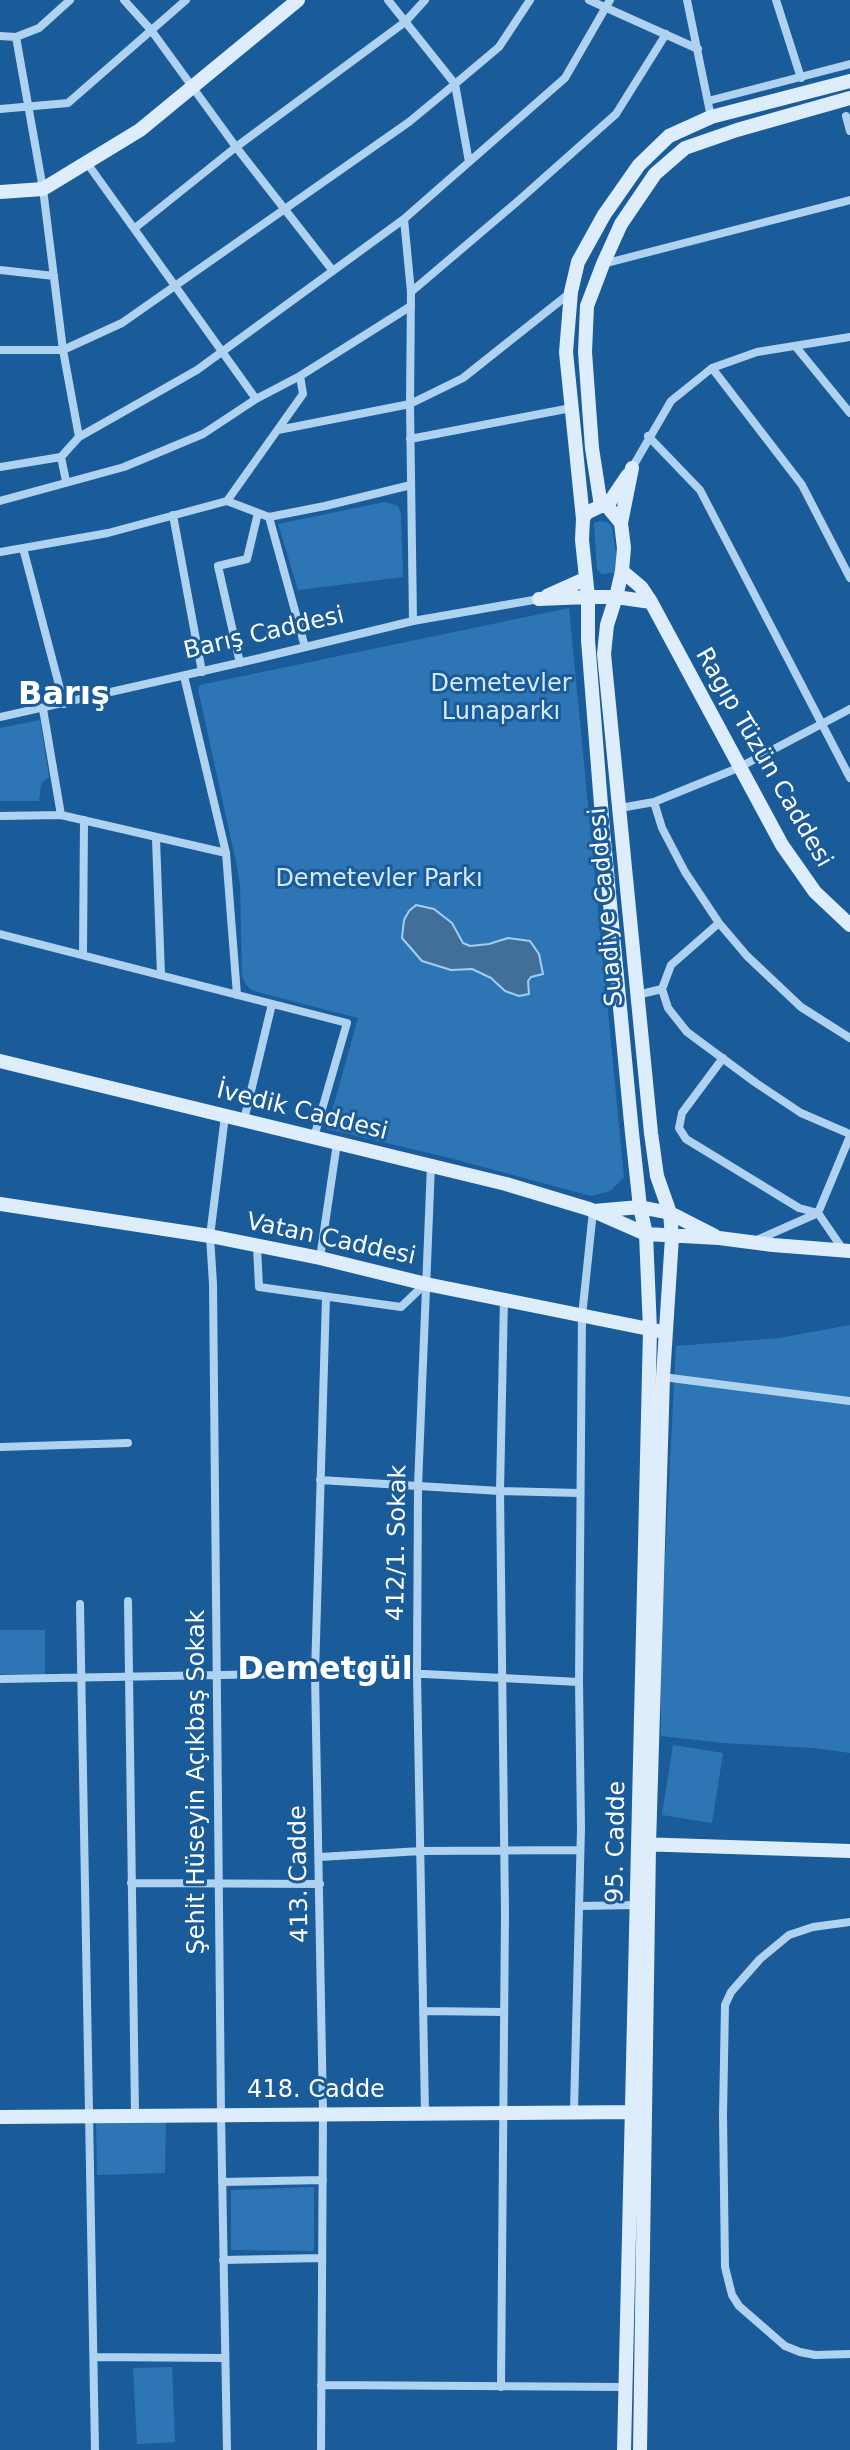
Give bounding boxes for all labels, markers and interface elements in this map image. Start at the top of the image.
street label: Barış Caddesi [181,602,347,666]
street label: Ragıp Tüzün Caddesi [688,643,838,873]
park label: Demetevler Lunaparkı [430,671,572,727]
district label: Barış [18,677,110,715]
street label: Suadiye Caddesi [584,806,630,1008]
park label: Demetevler Parkı [275,866,483,894]
street label: İvedik Caddesi [213,1077,391,1147]
street label: Vatan Caddesi [244,1208,418,1272]
street label: 412/1. Sokak [382,1465,414,1621]
street label: Şehit Hüseyin Açıkbaş Sokak [184,1610,212,1954]
district label: Demetgül [237,1652,413,1690]
street label: 95. Cadde [602,1781,632,1903]
street label: 413. Cadde [284,1805,316,1943]
street label: 418. Cadde [247,2077,385,2105]

